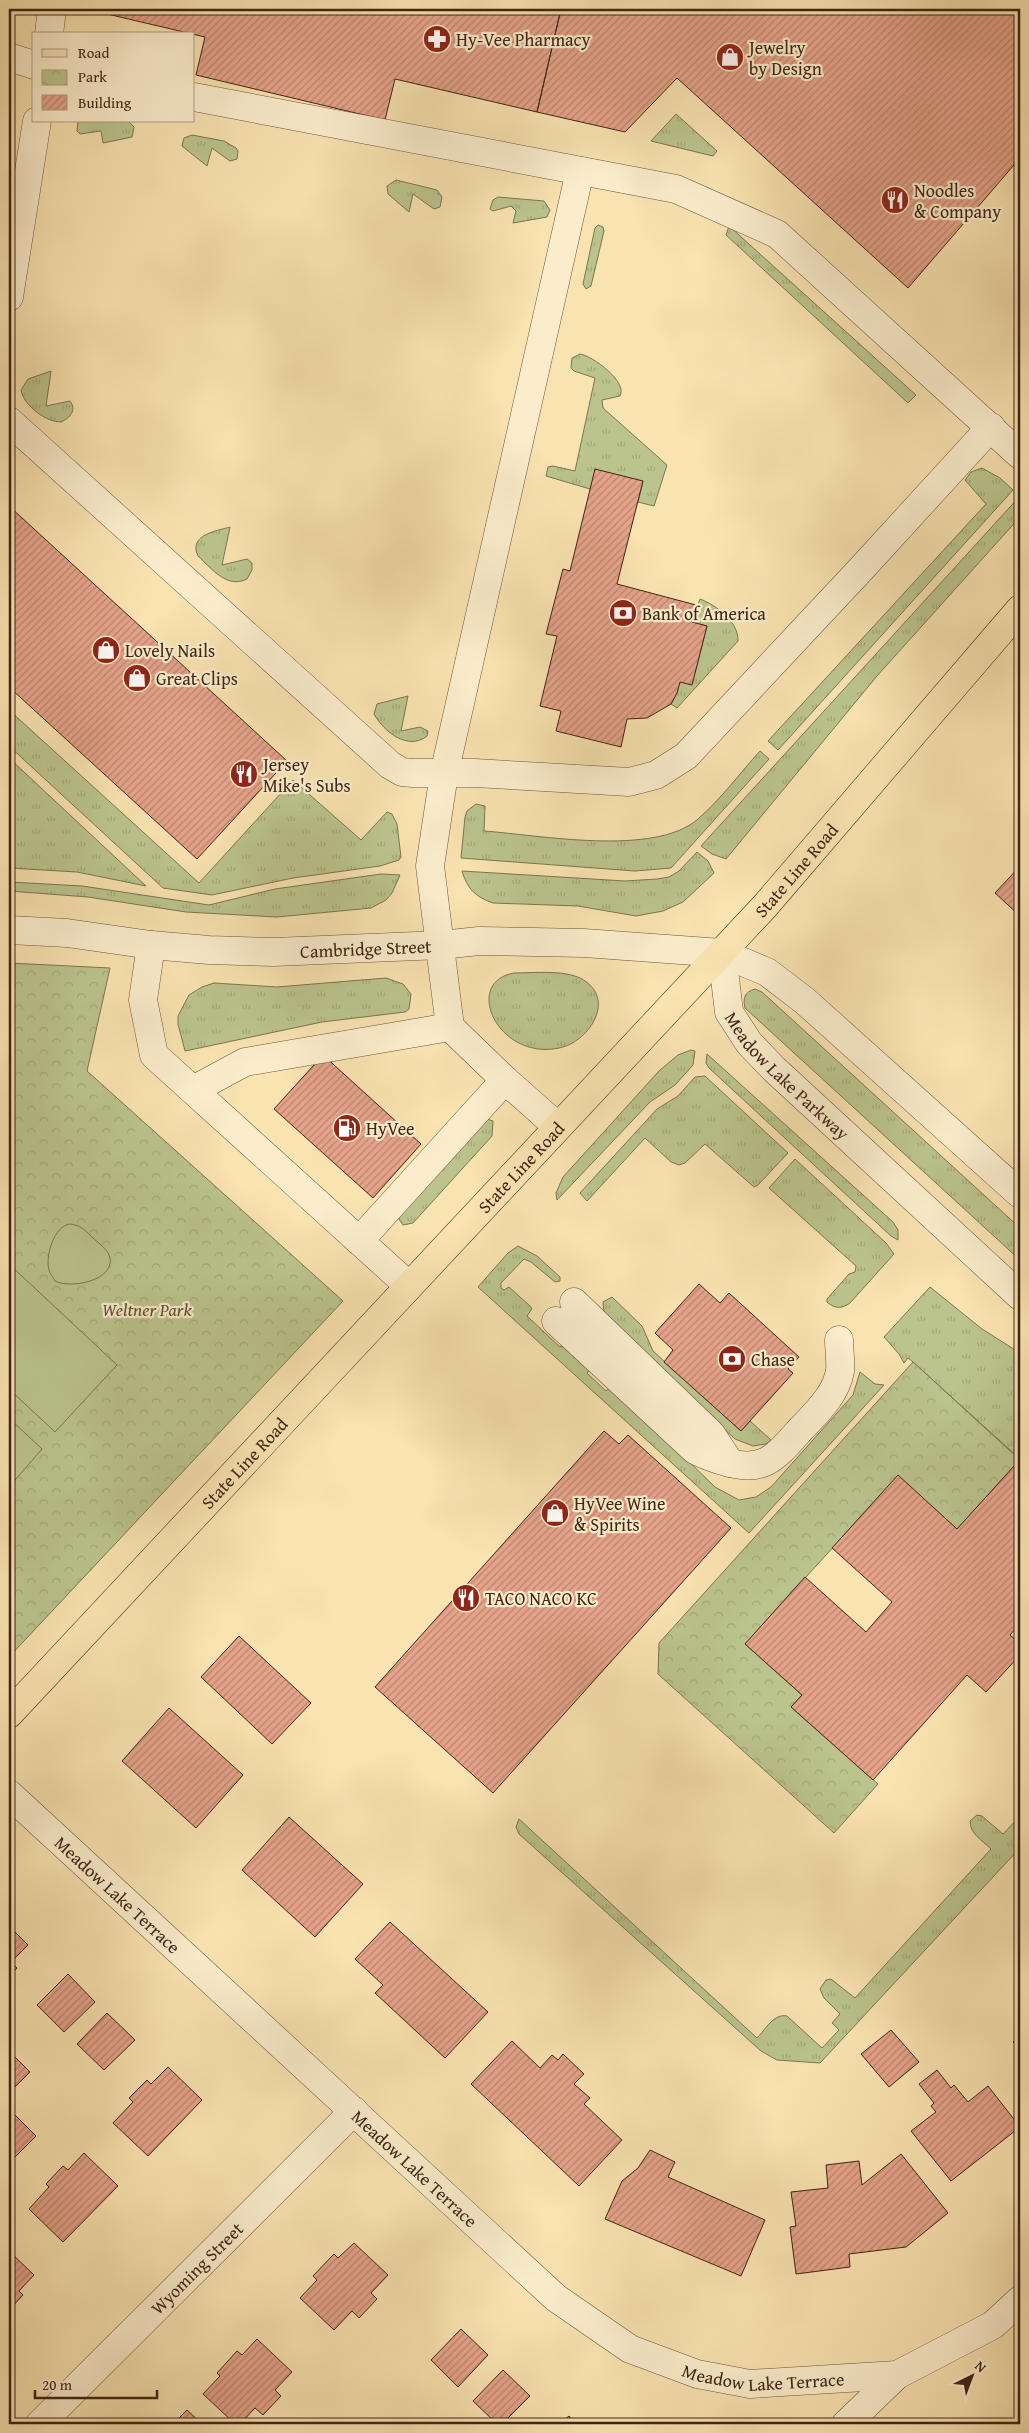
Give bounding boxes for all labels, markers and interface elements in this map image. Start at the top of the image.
pharmacy icon: Hy-Vee Pharmacy [422,24,452,54]
place label: Hy-Vee Pharmacy [456,26,591,53]
legend [32,32,195,122]
place label: Jewelry by Design [747,34,822,82]
text: Road [78,42,109,63]
shop icon: Jewelry by Design [715,42,745,72]
text: Park [78,66,107,87]
text: Building [78,92,132,113]
place label: Noodles & Company [914,177,1001,225]
restaurant icon: Noodles & Company [880,185,910,215]
bank icon: Bank of America [608,598,638,628]
place label: Bank of America [642,600,766,627]
shop icon: Lovely Nails [91,635,121,665]
place label: Lovely Nails [125,637,215,664]
shop icon: Great Clips [122,663,152,693]
place label: Great Clips [156,665,238,692]
place label: Jersey Mike's Subs [261,751,351,799]
restaurant icon: Jersey Mike's Subs [229,759,259,789]
street label: State Line Road [748,817,844,923]
street label: Cambridge Street [300,932,433,964]
street label: Meadow Lake Parkway [718,1006,856,1146]
fuel station icon: HyVee [332,1113,362,1143]
place label: HyVee [366,1115,415,1142]
street label: State Line Road [471,1115,571,1219]
park label: Weltner Park [102,1296,193,1323]
bank icon: Chase [717,1344,747,1374]
place label: Chase [751,1346,795,1373]
street label: State Line Road [194,1411,294,1515]
place label: HyVee Wine & Spirits [574,1490,665,1538]
shop icon: HyVee Wine & Spirits [540,1498,570,1528]
restaurant icon: TACO NACO KC [451,1583,481,1613]
place label: TACO NACO KC [485,1585,597,1612]
street label: Meadow Lake Terrace [49,1829,187,1959]
street label: Meadow Lake Terrace [346,2103,484,2233]
street label: Wyoming Street [144,2215,250,2320]
north arrow [946,2350,996,2400]
street label: Meadow Lake Terrace [679,2356,845,2398]
text: N [971,2356,991,2377]
scale bar [35,2368,158,2400]
text: 20 m [42,2374,73,2395]

